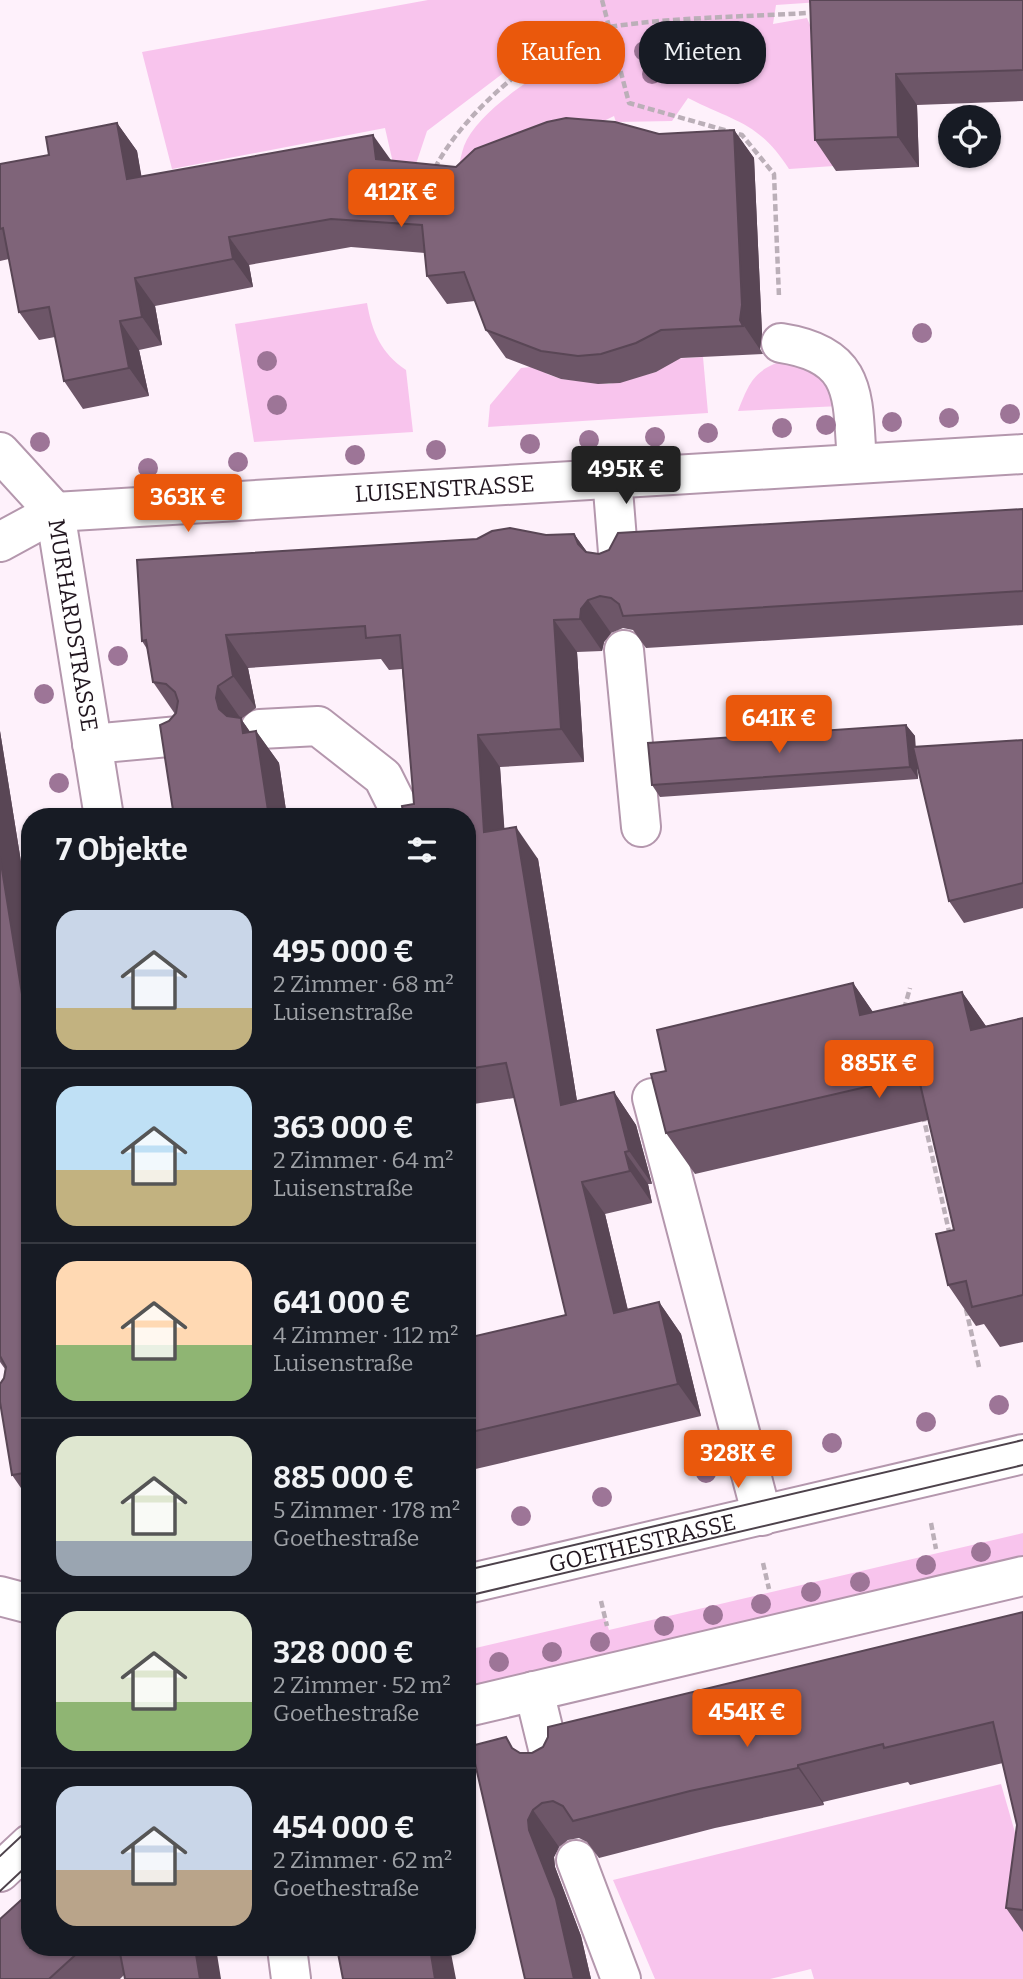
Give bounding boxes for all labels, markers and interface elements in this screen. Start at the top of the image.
chip: Kaufen [497,21,625,84]
chip: Mieten [639,21,766,84]
map controls [938,105,1001,168]
button: locate [938,105,1001,168]
pin: 412K € [344,170,458,229]
text: 412K € [364,178,438,206]
pin: 495K € [569,447,683,506]
text: 495K € [588,455,664,483]
street label: LUISENSTRASSE [354,469,535,508]
pin: 363K € [131,475,245,534]
text: 363K € [150,483,226,511]
street label: MURHARDSTRASSE [42,517,104,734]
pin: 641K € [722,696,836,755]
text: 641K € [742,704,816,732]
icon: filters [403,831,441,869]
text: 7 Objekte [56,832,188,868]
text: 495 000 € [273,934,414,970]
icon: home [112,938,196,1022]
text: 2 Zimmer · 68 m² [273,970,454,998]
text: Luisenstraße [273,998,413,1026]
pin: 885K € [822,1040,936,1100]
text: 885K € [841,1049,917,1077]
text: 363 000 € [273,1110,414,1146]
icon: home [112,1114,196,1198]
text: 2 Zimmer · 64 m² [273,1146,453,1174]
text: Luisenstraße [273,1174,413,1202]
text: 641 000 € [273,1285,411,1321]
icon: home [112,1289,196,1373]
text: 4 Zimmer · 112 m² [273,1321,458,1349]
text: Luisenstraße [273,1349,413,1377]
pin: 328K € [681,1430,795,1490]
text: 328K € [700,1439,776,1467]
text: 885 000 € [273,1460,414,1496]
icon: home [112,1464,196,1548]
text: 5 Zimmer · 178 m² [273,1496,460,1524]
street label: GOETHESTRASSE [546,1508,739,1578]
text: Goethestraße [273,1524,419,1552]
text: 328 000 € [273,1635,414,1671]
icon: home [112,1639,196,1723]
text: 2 Zimmer · 52 m² [273,1671,451,1699]
pin: 454K € [690,1690,804,1749]
text: 454K € [708,1698,786,1726]
text: Goethestraße [273,1699,419,1727]
text: 454 000 € [273,1810,415,1846]
icon: home [112,1814,196,1898]
text: 2 Zimmer · 62 m² [273,1846,452,1874]
text: Goethestraße [273,1874,419,1902]

